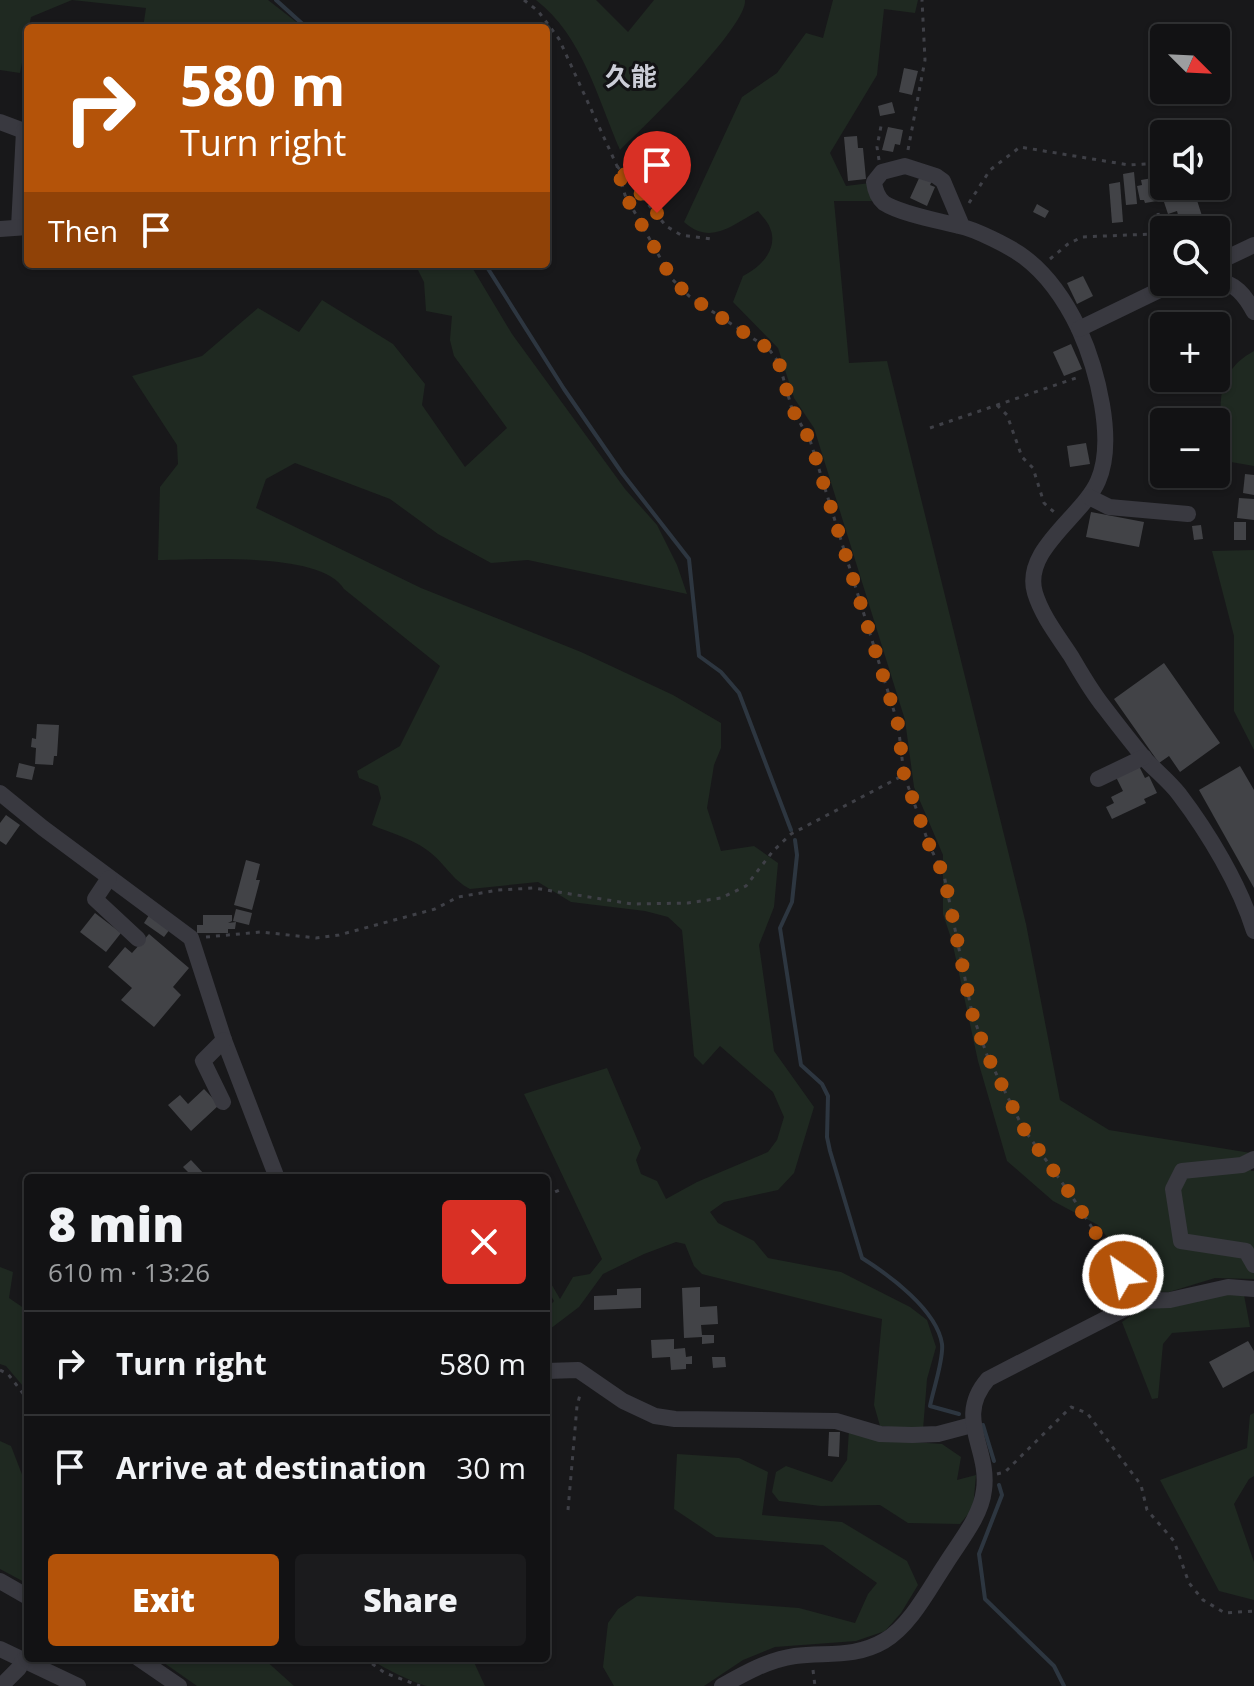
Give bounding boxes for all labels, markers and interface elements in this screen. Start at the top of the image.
north arrow [1150,24,1230,104]
map controls [1150,24,1230,488]
text: 580 m [180,46,346,122]
icon: right [48,56,152,160]
district label: 久能 [605,58,657,94]
text: Turn right [180,118,346,167]
button: sound [1150,120,1230,200]
pin [623,131,691,213]
icon: arrive [635,143,679,187]
icon: arrive [134,208,178,252]
text: Then [48,210,118,251]
button: search [1150,216,1230,296]
button: + [1150,312,1230,392]
button: − [1150,408,1230,488]
text: 8 min [48,1191,184,1256]
button: close [442,1200,526,1284]
position arrow [1081,1233,1165,1317]
text: 610 m · 13:26 [48,1254,210,1290]
icon: right [48,1341,92,1385]
text: Turn right [116,1343,267,1384]
text: 580 m [439,1343,526,1384]
icon: arrive [48,1445,92,1489]
text: Arrive at destination [116,1447,427,1488]
text: 30 m [456,1447,526,1488]
button: Exit [48,1554,279,1646]
button: Share [295,1554,526,1646]

